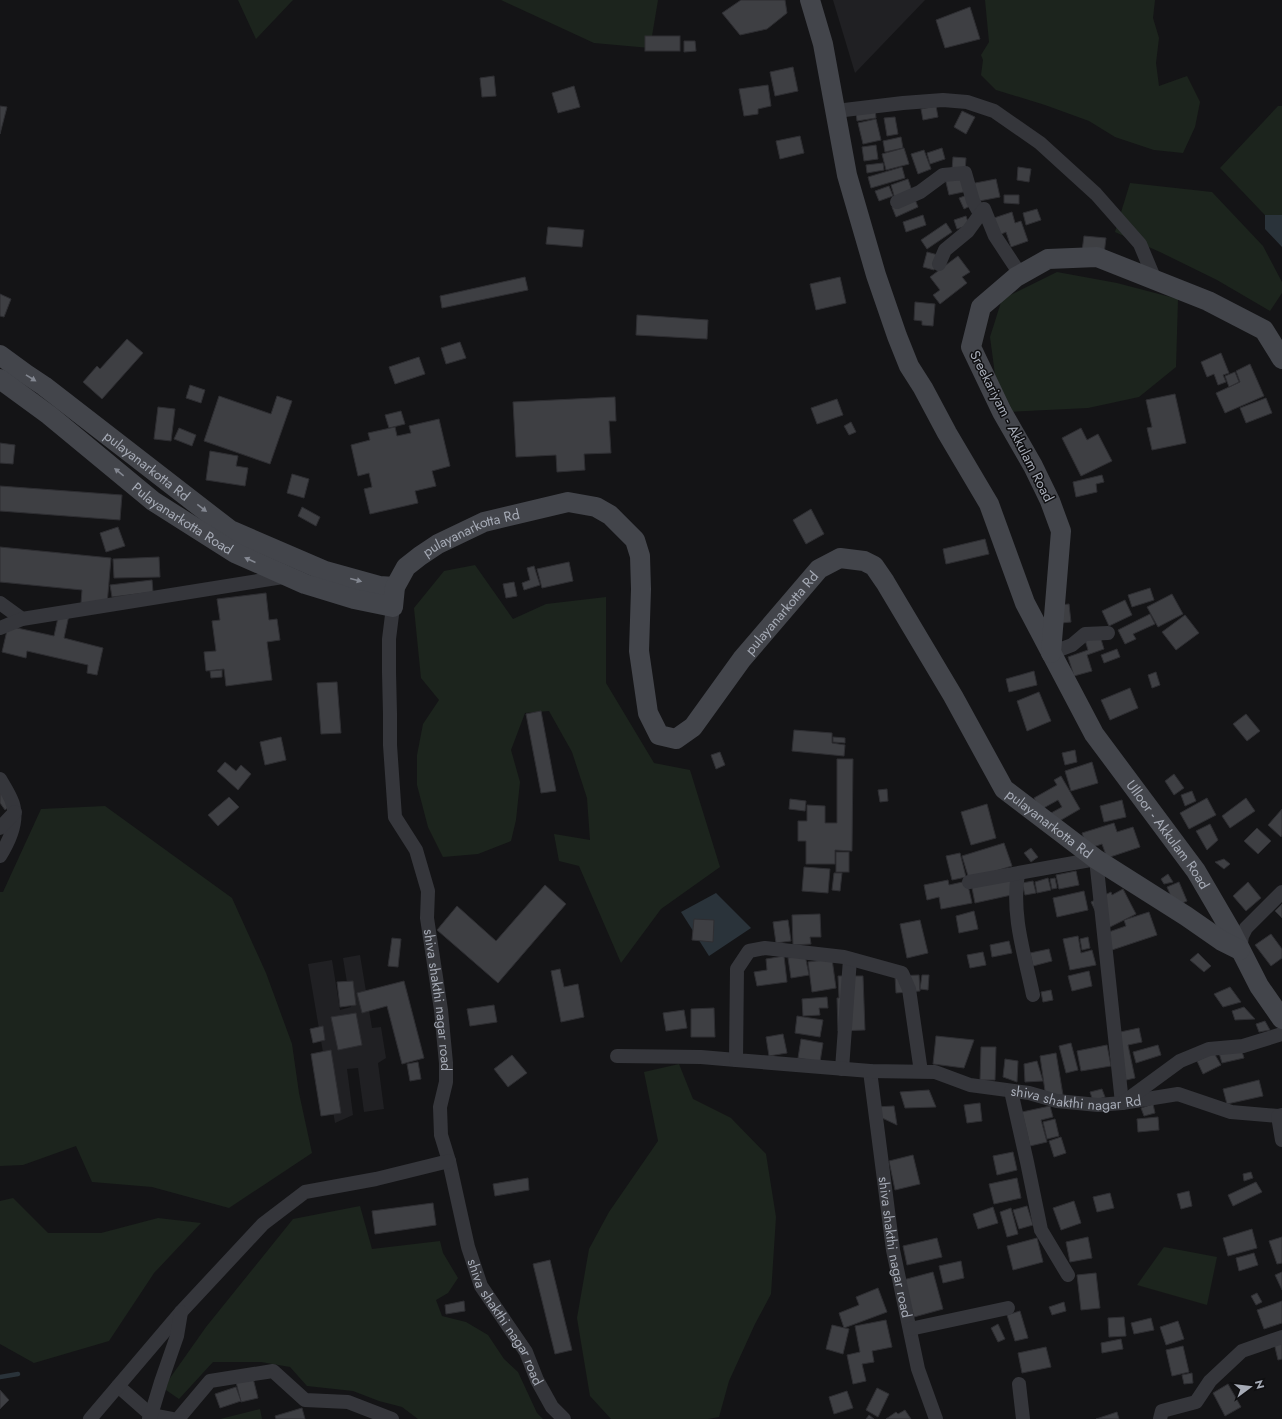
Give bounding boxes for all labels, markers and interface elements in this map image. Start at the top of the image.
street label: Sreekariyam - Akkulam Road [965,347,1059,505]
one-way arrow [25,374,37,381]
street label: pulayanarkotta Rd [100,426,194,505]
one-way arrow [114,468,125,477]
street label: Pulayanarkotta Road [128,478,237,559]
one-way arrow [196,503,207,512]
street label: pulayanarkotta Rd [418,504,522,562]
one-way arrow [244,556,256,562]
street label: pulayanarkotta Rd [740,567,823,659]
one-way arrow [350,577,362,583]
street label: Ulloor - Akkulam Road [1122,776,1215,893]
street label: pulayanarkotta Rd [1002,784,1097,863]
street label: shiva shakthi nagar road [419,928,456,1071]
street label: shiva shakthi nagar Rd [1010,1081,1143,1115]
street label: shiva shakthi nagar road [874,1175,917,1320]
street label: shiva shakthi nagar road [463,1256,548,1389]
north arrow [1230,1367,1270,1407]
text: N [1251,1378,1269,1391]

